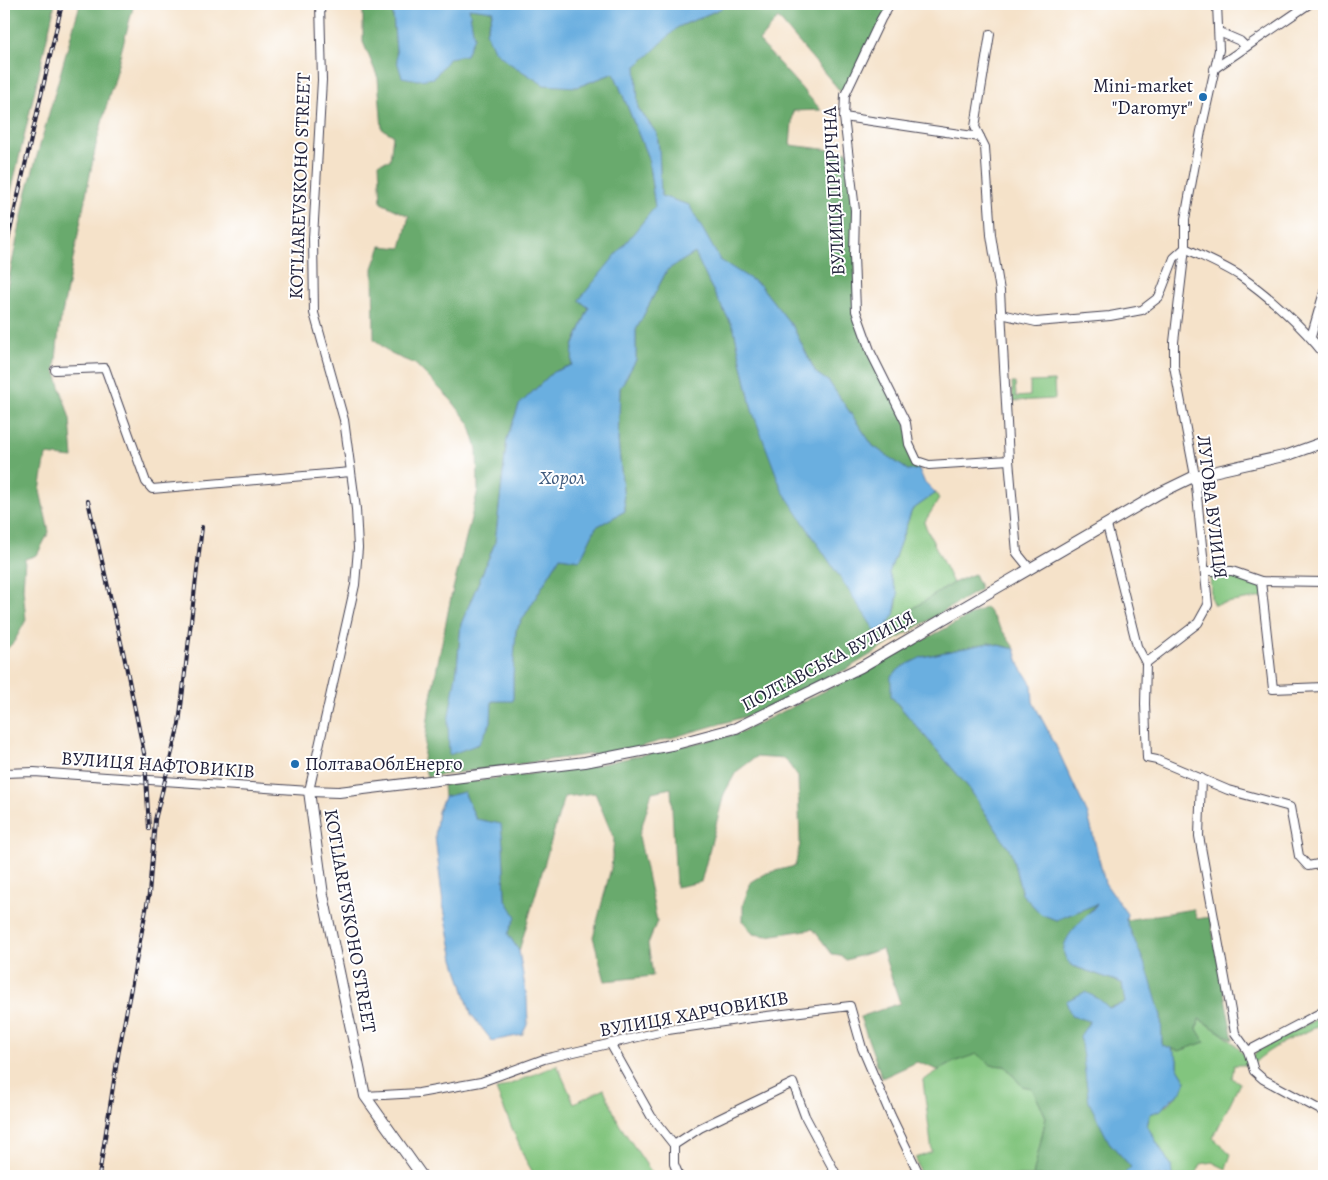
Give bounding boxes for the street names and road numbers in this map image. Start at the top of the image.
street label: KOTLIAREVSKOHO STREET [283,72,317,300]
street label: ВУЛИЦЯ ПРИРІЧНА [817,105,851,276]
street label: ЛУГОВА ВУЛИЦЯ [1190,434,1234,580]
street label: ПОЛТАВСЬКА ВУЛИЦЯ [737,604,919,718]
street label: ВУЛИЦЯ НАФТОВИКІВ [60,745,256,785]
street label: KOTLIAREVSKOHO STREET [317,807,383,1036]
street label: ВУЛИЦЯ ХАРЧОВИКІВ [598,985,790,1043]

